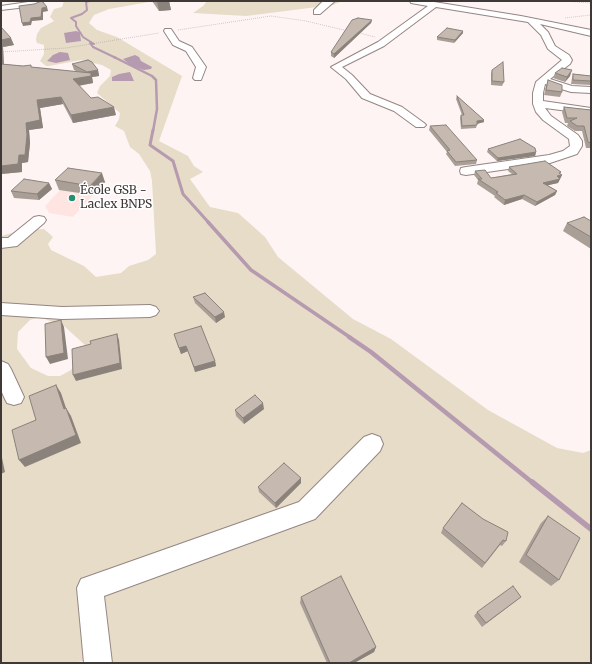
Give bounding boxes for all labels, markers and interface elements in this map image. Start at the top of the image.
place label: École GSB - Laclex BNPS [80,184,152,212]
marker: École GSB - Laclex BNPS [67,193,77,203]

